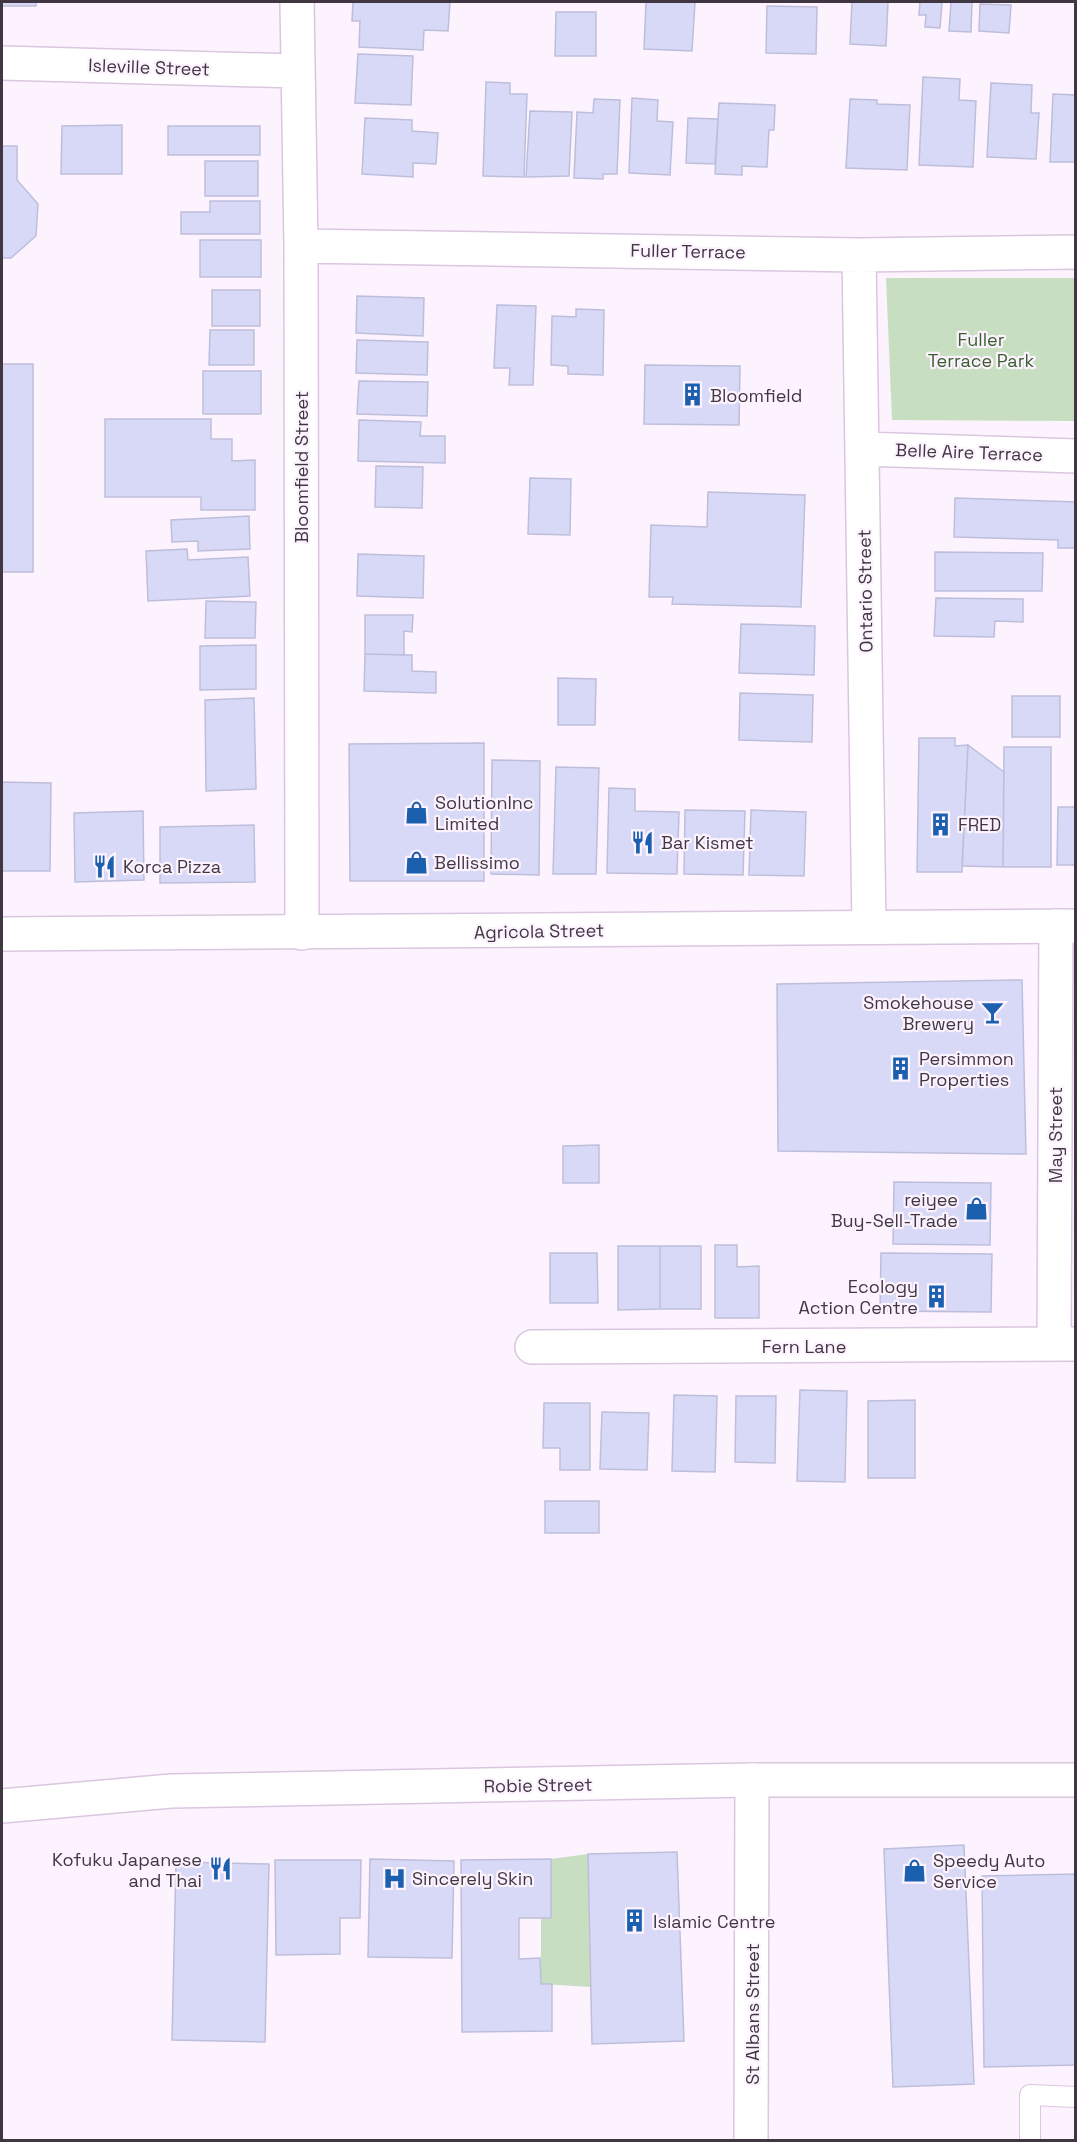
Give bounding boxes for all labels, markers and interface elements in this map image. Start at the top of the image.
street label: Isleville Street [88,53,210,81]
street label: Fuller Terrace [630,238,746,264]
park label: Fuller Terrace Park [928,328,1034,372]
building icon: Bloomfield [679,382,705,408]
place label: Bloomfield [710,384,802,407]
street label: Bloomfield Street [290,391,313,543]
street label: Belle Aire Terrace [895,438,1043,466]
street label: Ontario Street [852,529,878,653]
place label: SolutionInc Limited [435,791,534,835]
shop icon: SolutionInc Limited [404,799,430,825]
building icon: FRED [927,811,953,837]
place label: FRED [958,813,1001,836]
restaurant icon: Bar Kismet [630,829,656,855]
place label: Bar Kismet [661,831,754,854]
shop icon: Bellissimo [403,849,429,875]
place label: Bellissimo [434,851,520,874]
restaurant icon: Korca Pizza [92,853,118,879]
place label: Korca Pizza [123,855,221,878]
street label: Agricola Street [474,918,604,944]
place label: Smokehouse Brewery [863,991,974,1035]
bar icon: Smokehouse Brewery [979,999,1005,1025]
place label: Persimmon Properties [919,1047,1014,1091]
building icon: Persimmon Properties [888,1055,914,1081]
street label: May Street [1044,1087,1067,1183]
place label: reiyee Buy-Sell-Trade [831,1188,958,1232]
shop icon: reiyee Buy-Sell-Trade [963,1196,989,1222]
place label: Ecology Action Centre [798,1275,918,1319]
building icon: Ecology Action Centre [923,1283,949,1309]
street label: Fern Lane [762,1335,846,1358]
street label: Robie Street [483,1773,593,1797]
place label: Kofuku Japanese and Thai [52,1848,202,1892]
place label: Speedy Auto Service [933,1849,1045,1893]
restaurant icon: Kofuku Japanese and Thai [207,1856,233,1882]
shop icon: Speedy Auto Service [902,1857,928,1883]
hospital icon: Sincerely Skin [381,1865,407,1891]
place label: Sincerely Skin [412,1867,533,1890]
building icon: Islamic Centre [622,1908,648,1934]
place label: Islamic Centre [653,1910,775,1933]
street label: St Albans Street [741,1943,764,2085]

